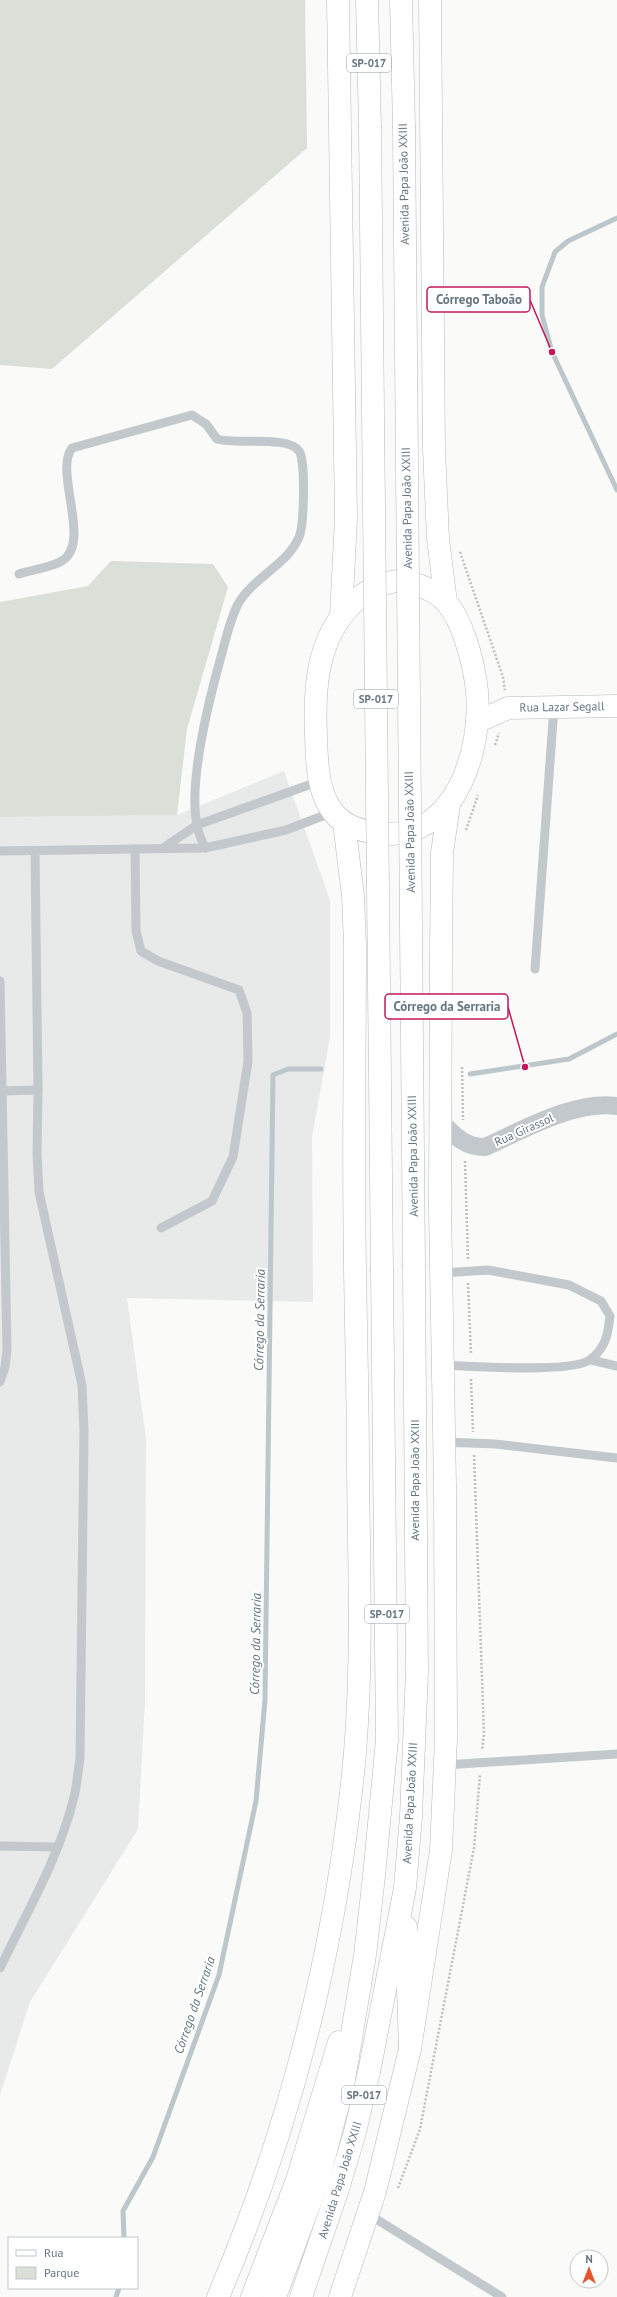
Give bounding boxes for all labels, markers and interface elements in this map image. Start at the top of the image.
road number: SP-017 [347,54,391,72]
street label: Avenida Papa João XXIII [395,123,412,245]
callout: Córrego Taboão [427,287,530,312]
text: Córrego Taboão [436,291,522,308]
street label: Avenida Papa João XXIII [398,447,415,569]
road number: SP-017 [354,690,398,708]
street label: Rua Lazar Segall [519,698,605,715]
street label: Avenida Papa João XXIII [401,771,418,893]
callout: Córrego da Serraria [385,994,508,1019]
text: Córrego da Serraria [393,998,501,1015]
street label: Avenida Papa João XXIII [404,1095,421,1217]
street label: Rua Girassol [492,1110,556,1149]
water label: Córrego da Serraria [250,1268,269,1371]
street label: Avenida Papa João XXIII [407,1419,422,1541]
water label: Córrego da Serraria [246,1592,265,1695]
road number: SP-017 [365,1605,409,1623]
street label: Avenida Papa João XXIII [399,1742,420,1864]
water label: Córrego da Serraria [170,1954,219,2056]
road number: SP-017 [342,2086,386,2104]
street label: Avenida Papa João XXIII [315,2119,364,2240]
legend [8,2237,138,2289]
text: Rua [44,2245,63,2260]
north arrow [569,2249,609,2289]
text: N [585,2252,593,2266]
text: Parque [44,2265,79,2280]

